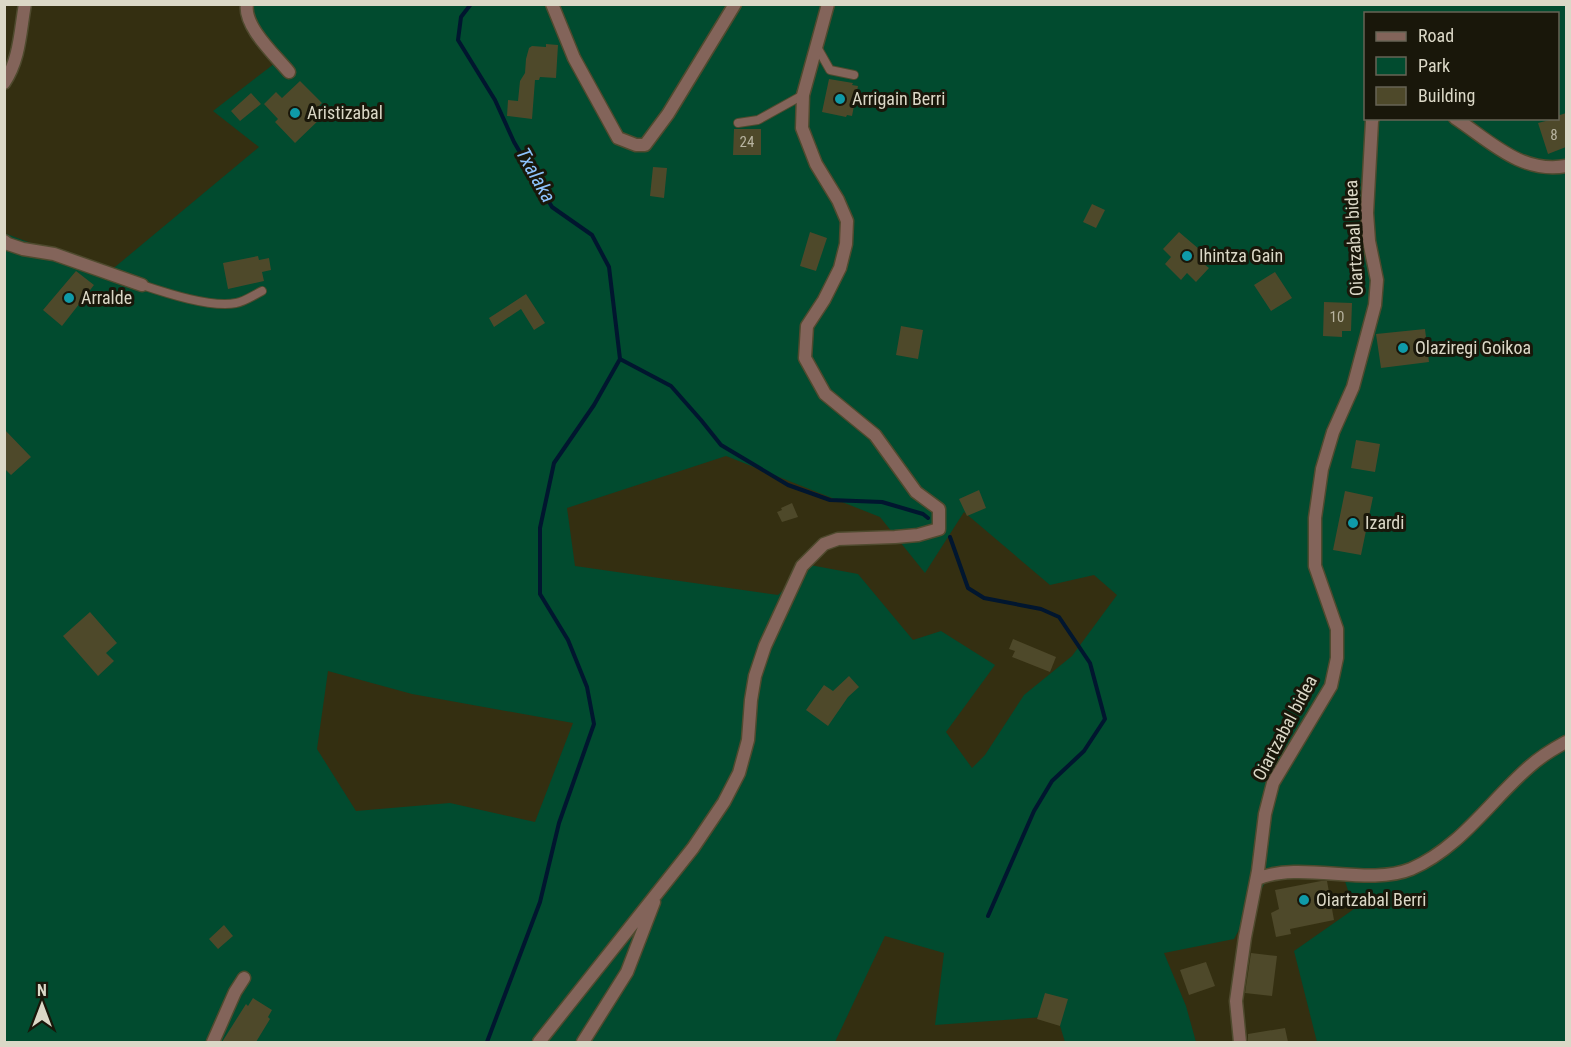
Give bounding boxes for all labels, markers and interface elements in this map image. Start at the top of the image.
legend [1364,12,1559,120]
text: Road [1418,25,1454,46]
text: Park [1418,55,1450,76]
text: Building [1418,85,1475,106]
place label: Arrigain Berri [852,88,945,109]
marker: Arrigain Berri [833,92,847,106]
place label: Aristizabal [307,102,383,123]
marker: Aristizabal [288,106,302,120]
house number: 8 [1550,126,1558,144]
house number: 24 [740,133,754,151]
water label: Txalaka [511,143,561,207]
street label: Oiartzabal bidea [1340,180,1367,297]
place label: Ihintza Gain [1199,245,1283,266]
marker: Ihintza Gain [1180,249,1194,263]
place label: Arralde [81,287,132,308]
marker: Arralde [62,291,76,305]
house number: 10 [1330,308,1344,326]
place label: Olaziregi Goikoa [1415,337,1531,358]
marker: Olaziregi Goikoa [1396,341,1410,355]
place label: Izardi [1365,512,1404,533]
marker: Izardi [1346,516,1360,530]
street label: Oiartzabal bidea [1248,672,1321,784]
place label: Oiartzabal Berri [1316,889,1426,910]
marker: Oiartzabal Berri [1297,893,1311,907]
north arrow [12,975,72,1035]
text: N [37,981,47,1000]

